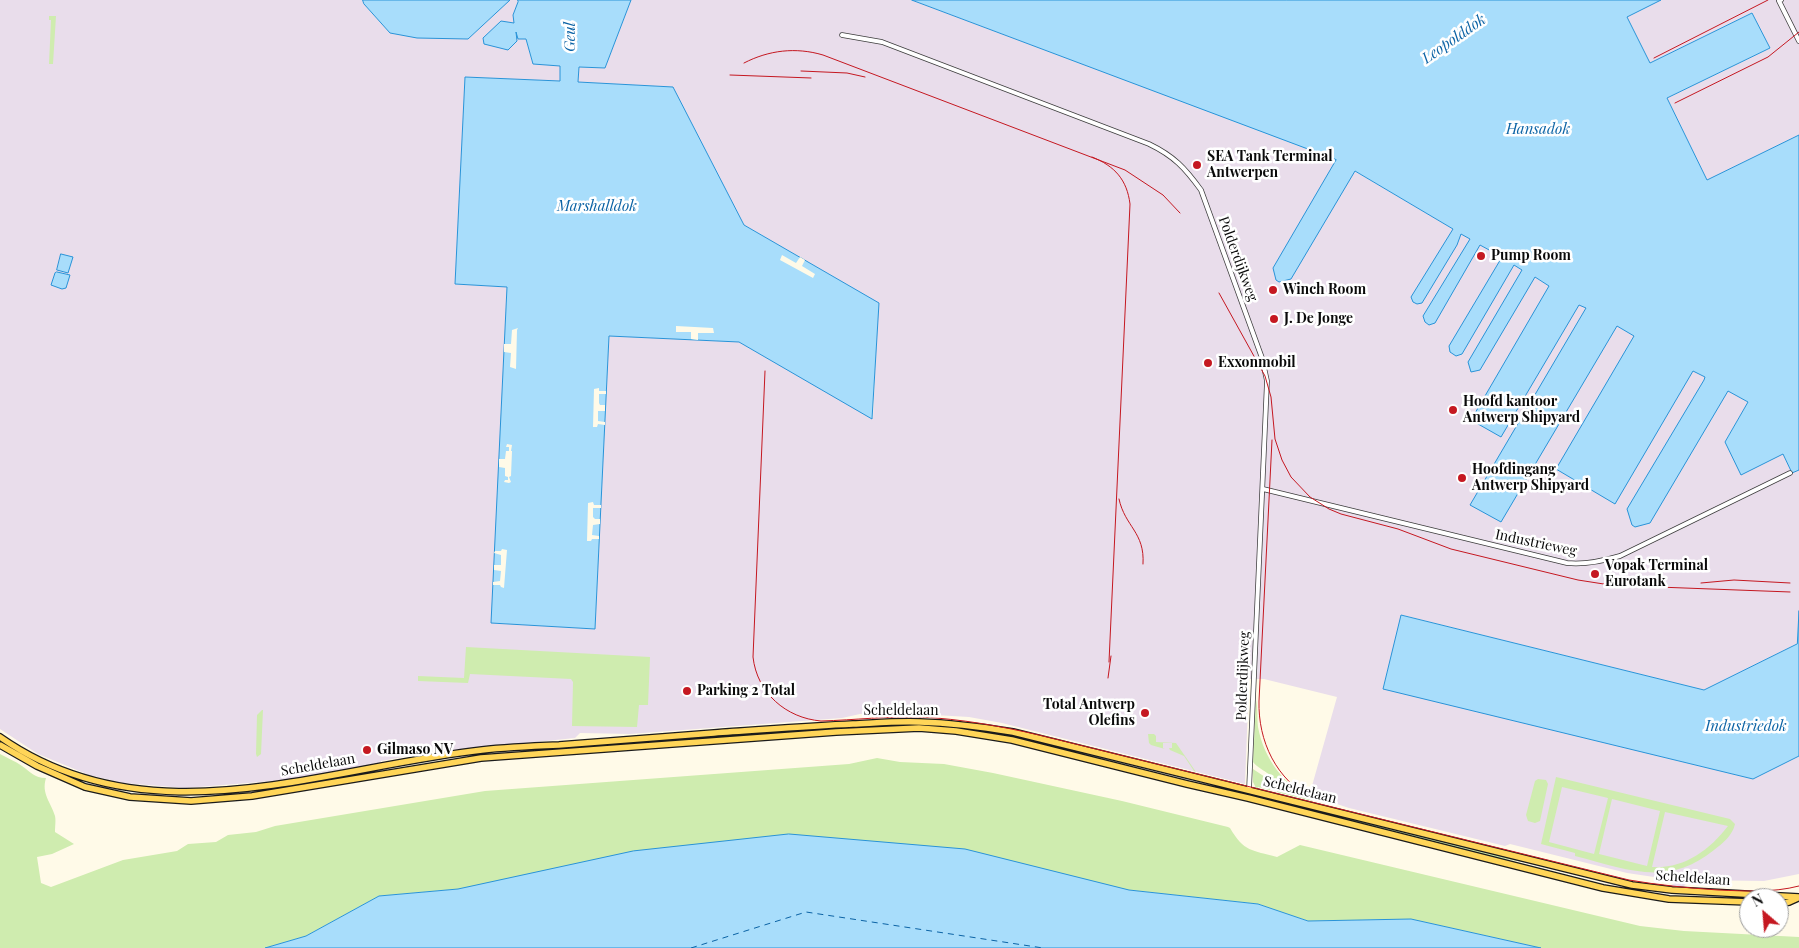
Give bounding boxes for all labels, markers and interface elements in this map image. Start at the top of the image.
water label: Leopolddok [1419,11,1489,67]
water label: Geul [561,22,579,52]
water label: Hansadok [1506,120,1570,138]
place label: SEA Tank Terminal Antwerpen [1207,149,1333,182]
marker: SEA Tank Terminal Antwerpen [1191,159,1203,171]
water label: Marshalldok [557,197,637,215]
street label: Polderdijkweg [1215,214,1261,304]
place label: Pump Room [1491,248,1571,264]
marker: Pump Room [1475,250,1487,262]
place label: Winch Room [1283,282,1366,298]
marker: Winch Room [1267,284,1279,296]
place label: J. De Jonge [1284,311,1353,327]
marker: J. De Jonge [1268,313,1280,325]
place label: Exxonmobil [1218,355,1296,371]
marker: Exxonmobil [1202,357,1214,369]
place label: Hoofd kantoor Antwerp Shipyard [1463,394,1580,427]
marker: Hoofd kantoor Antwerp Shipyard [1447,404,1459,416]
place label: Hoofdingang Antwerp Shipyard [1472,462,1589,494]
marker: Hoofdingang Antwerp Shipyard [1456,472,1468,484]
street label: Industrieweg [1494,526,1578,560]
place label: Vopak Terminal Eurotank [1605,558,1708,590]
marker: Vopak Terminal Eurotank [1589,568,1601,580]
street label: Polderdijkweg [1233,631,1253,721]
place label: Parking 2 Total [697,683,795,699]
marker: Parking 2 Total [681,685,693,697]
place label: Total Antwerp Olefins [1043,697,1135,730]
street label: Scheldelaan [863,703,939,719]
marker: Total Antwerp Olefins [1139,707,1151,719]
water label: Industriedok [1705,717,1787,735]
place label: Gilmaso NV [377,742,453,758]
marker: Gilmaso NV [361,744,373,756]
street label: Scheldelaan [280,750,356,780]
street label: Scheldelaan [1262,773,1338,807]
street label: Scheldelaan [1655,867,1731,889]
north arrow [1739,888,1789,938]
text: N [1749,889,1766,911]

